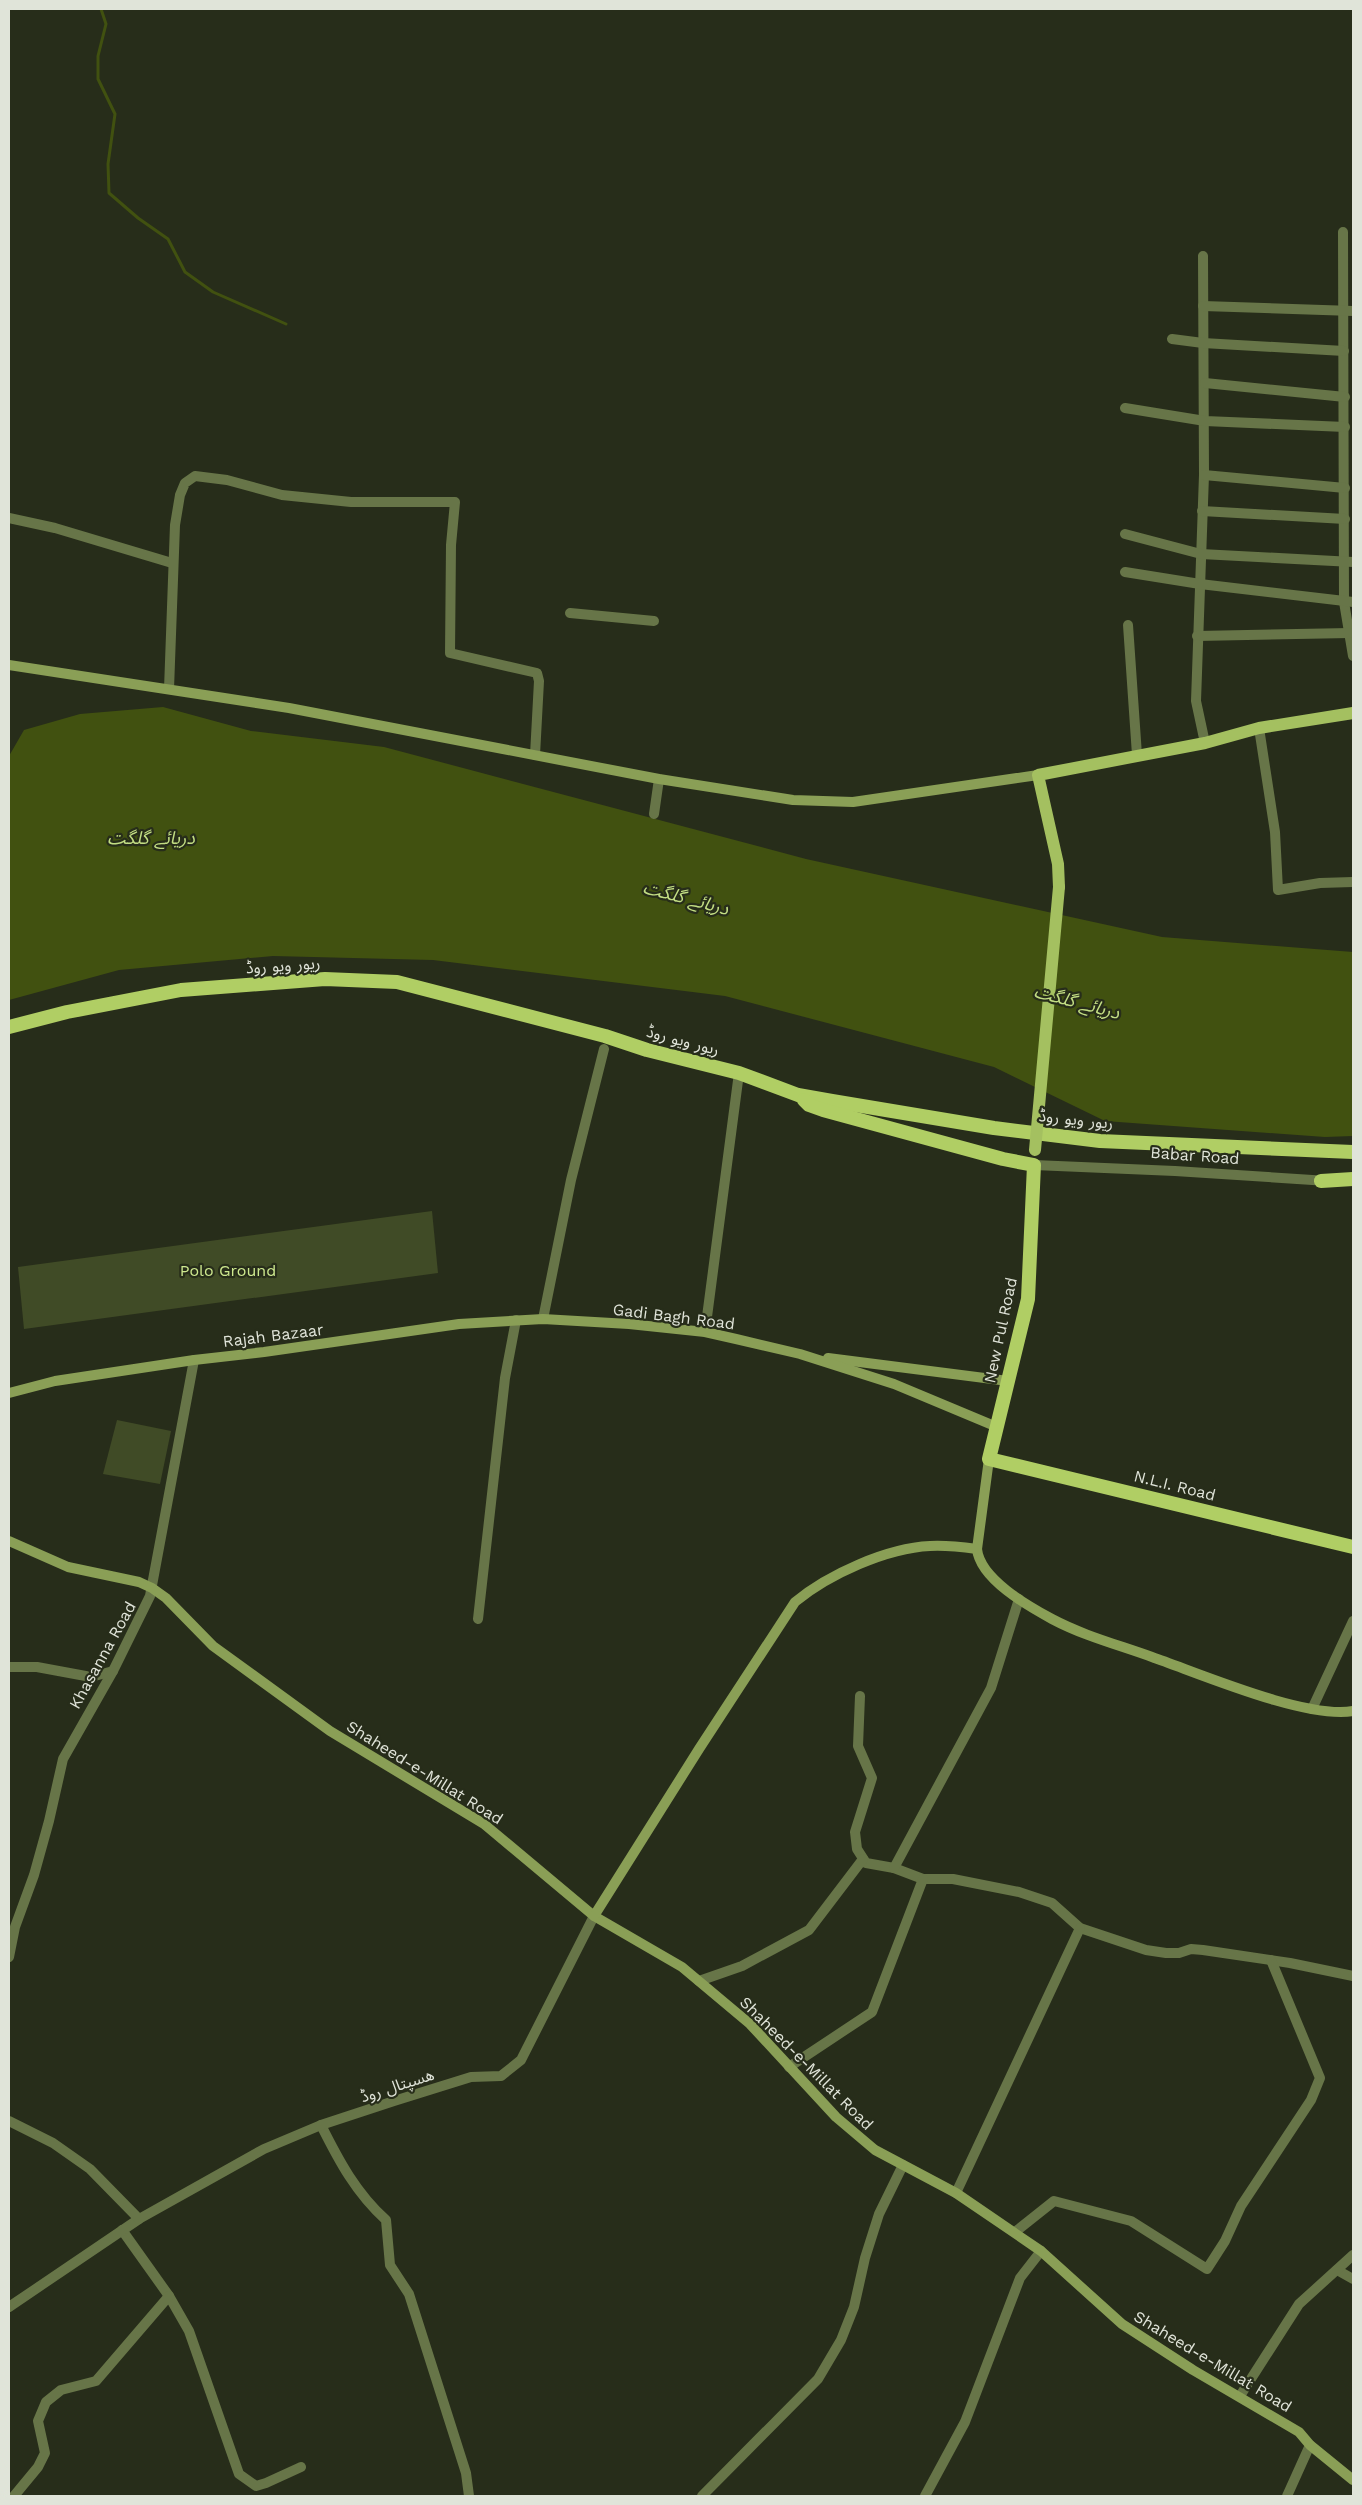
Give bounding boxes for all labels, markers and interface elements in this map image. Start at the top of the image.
water label: دریائے گلگت [107,827,195,849]
water label: دریائے گلگت [641,876,732,920]
street label: ریور ویو روڈ [245,953,321,978]
water label: دریائے گلگت [1032,980,1123,1024]
street label: ریور ویو روڈ [644,1022,721,1059]
street label: ریور ویو روڈ [1038,1106,1114,1133]
street label: Babar Road [1150,1143,1240,1168]
park label: Polo Ground [180,1261,276,1280]
street label: New Pul Road [980,1275,1021,1385]
street label: Gadi Bagh Road [612,1300,736,1333]
street label: Rajah Bazaar [222,1320,325,1351]
street label: N.L.I. Road [1132,1466,1218,1505]
street label: Khasanna Road [65,1598,140,1712]
street label: Shaheed-e-Millat Road [343,1716,506,1828]
street label: Shaheed-e-Millat Road [736,1993,877,2134]
street label: ھسپتال روڈ [358,2065,437,2107]
street label: Shaheed-e-Millat Road [1130,2307,1295,2416]

